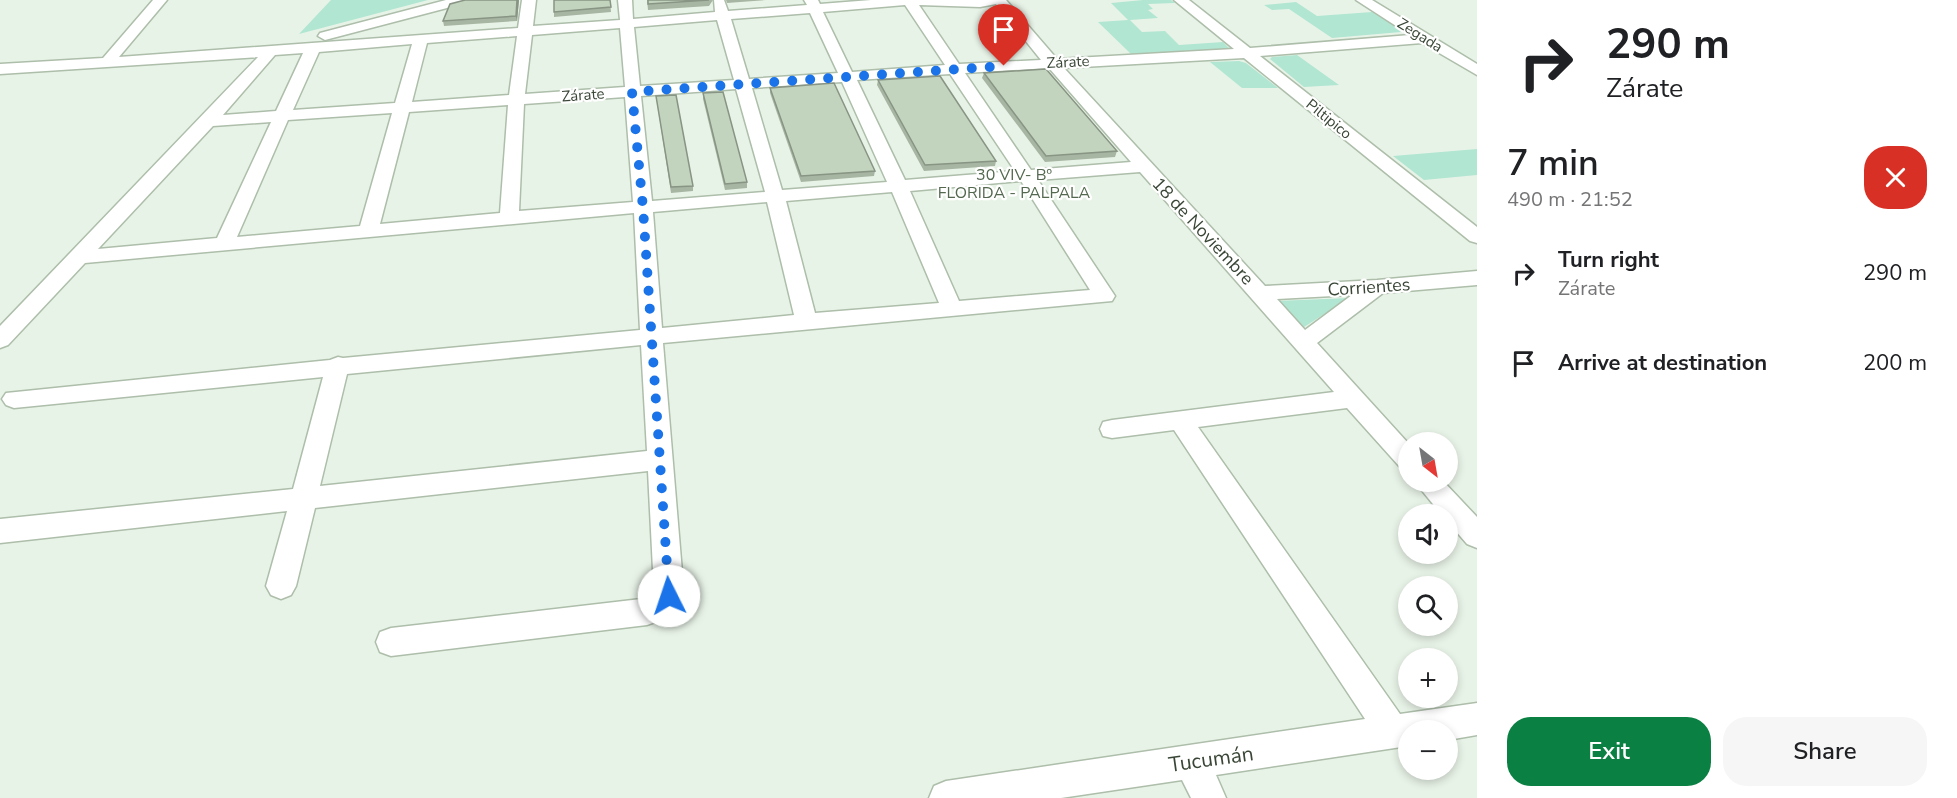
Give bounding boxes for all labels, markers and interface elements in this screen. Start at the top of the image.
pin [978,4,1029,66]
icon: arrive [987,13,1020,46]
street label: Zegada [1393,13,1447,57]
text: 290 m [1606,16,1730,73]
icon: right [1507,24,1585,102]
street label: Zárate [1046,51,1090,73]
text: Zárate [1606,70,1683,107]
street label: Zárate [561,84,605,106]
street label: Piltipico [1302,94,1356,144]
text: 7 min [1507,139,1599,188]
button: close [1864,146,1927,209]
district label: 30 VIV- Bº FLORIDA - PALPALA [938,164,1090,204]
street label: 18 de Noviembre [1147,172,1259,290]
text: 490 m · 21:52 [1507,186,1633,213]
text: Turn right [1558,245,1659,275]
icon: right [1507,257,1540,290]
text: 290 m [1863,258,1927,288]
street label: Corrientes [1327,272,1411,302]
text: Zárate [1558,275,1615,302]
icon: arrive [1507,347,1540,380]
text: Arrive at destination [1558,348,1767,378]
text: 200 m [1863,348,1927,378]
north arrow [1398,432,1458,492]
map controls [1398,432,1458,780]
button: sound [1398,504,1458,564]
position arrow [637,564,701,628]
button: search [1398,576,1458,636]
button: + [1398,648,1458,708]
button: Exit [1507,717,1711,786]
button: Share [1723,717,1927,786]
button: − [1398,720,1458,780]
street label: Tucumán [1167,739,1255,779]

